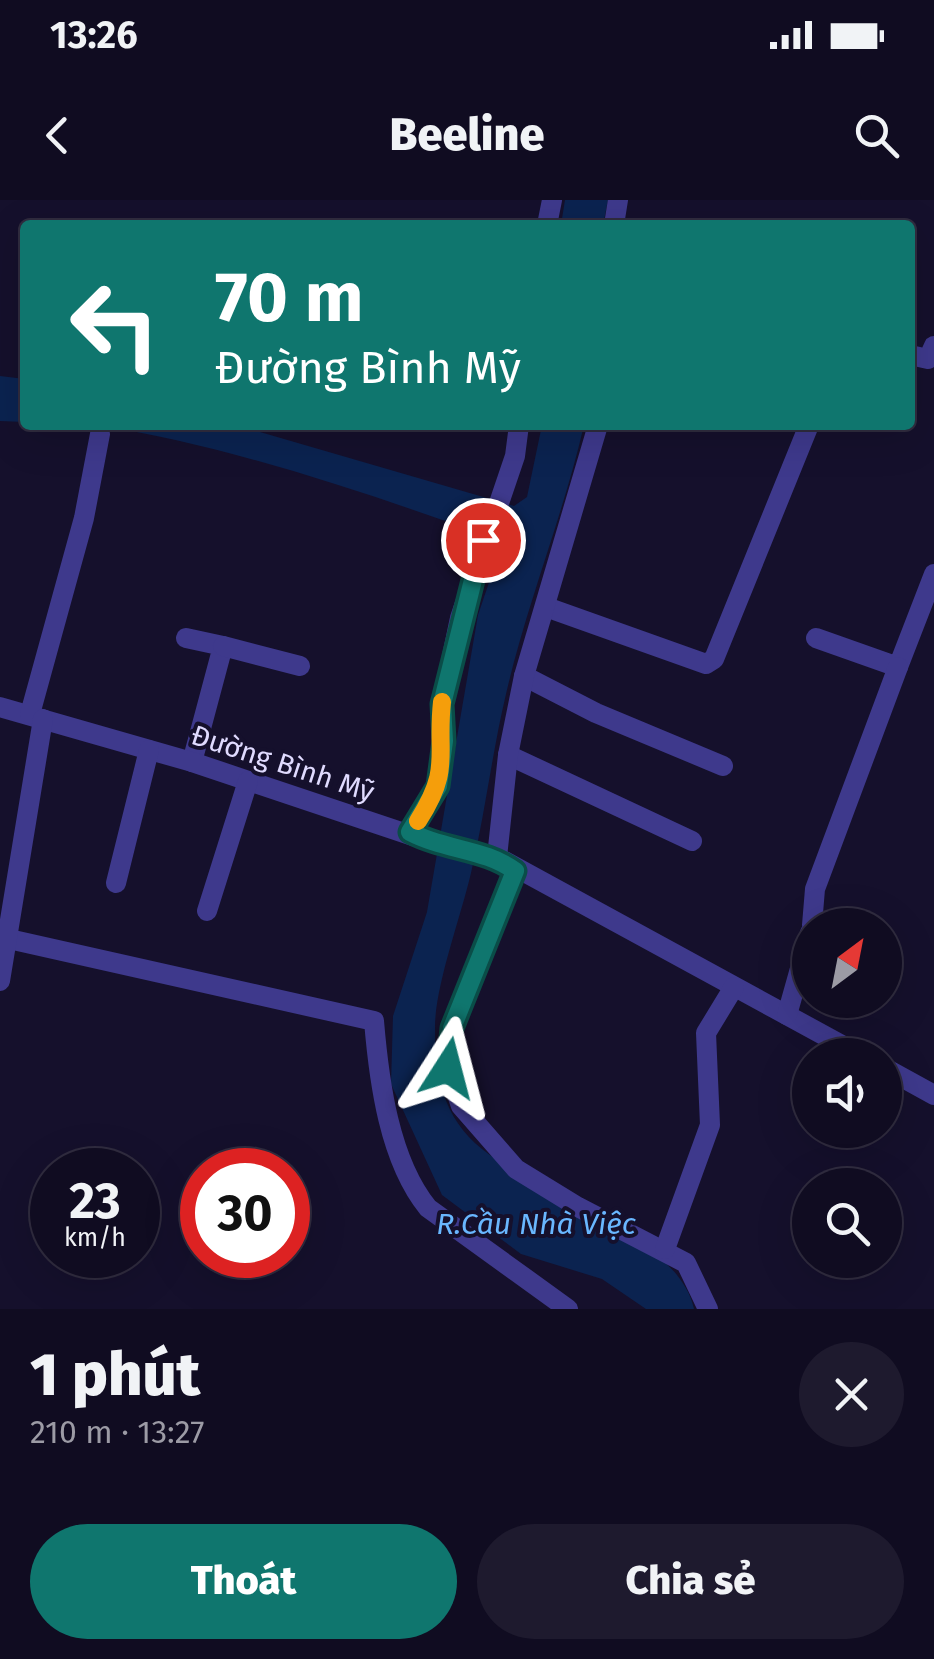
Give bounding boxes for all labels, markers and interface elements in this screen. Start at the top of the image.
text: 13:26 [50,12,138,58]
icon: back [30,108,85,163]
text: Beeline [390,108,544,162]
icon: search [849,108,904,163]
text: 70 m [215,256,364,340]
icon: left [50,260,180,390]
text: Đường Bình Mỹ [215,341,521,395]
pin [441,498,526,583]
icon: arrive [456,513,511,568]
street label: Đường Bình Mỹ [187,718,379,809]
north arrow [792,908,902,1018]
map controls [792,908,902,1278]
position arrow [396,1016,500,1120]
button: sound [792,1038,902,1148]
speed limit sign: 30 [180,1148,310,1278]
button: search [792,1168,902,1278]
text: 23 [69,1171,121,1231]
water label: R.Cầu Nhà Việc [436,1206,637,1242]
text: km/h [64,1223,126,1253]
text: 1 phút [30,1339,200,1411]
button: close [799,1342,904,1447]
text: 210 m · 13:27 [30,1413,205,1451]
button: Thoát [30,1524,457,1639]
button: Chia sẻ [477,1524,904,1639]

